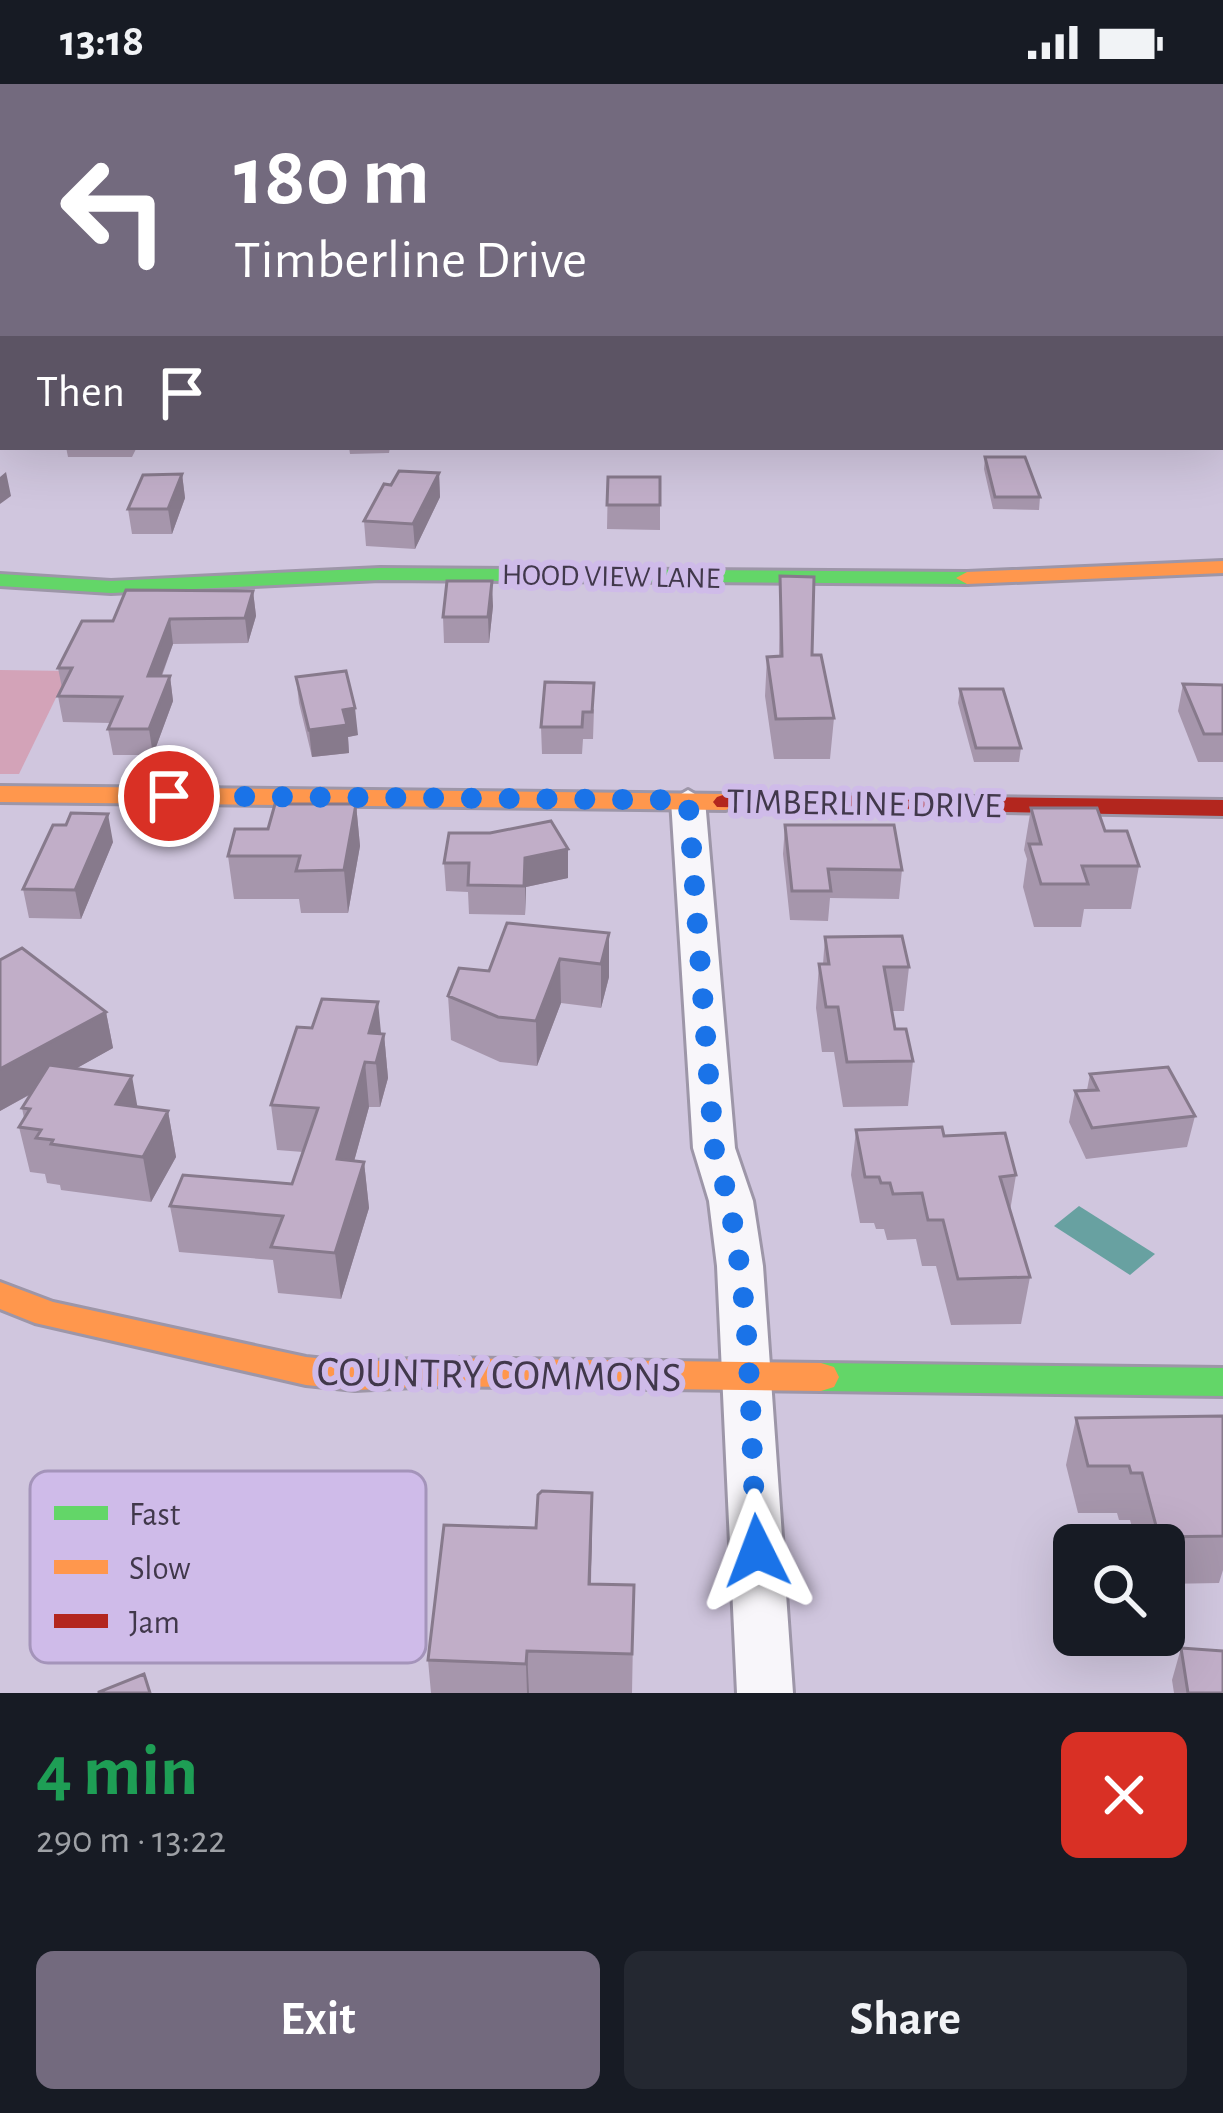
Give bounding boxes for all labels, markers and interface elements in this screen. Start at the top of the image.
text: 13:18 [60,19,144,64]
icon: left [36,132,192,288]
text: 180 m [234,136,430,220]
text: Timberline Drive [234,234,587,288]
icon: arrive [149,360,215,426]
text: Then [36,370,125,415]
street label: HOOD VIEW LANE [502,560,720,594]
pin [118,745,220,847]
icon: arrive [136,763,202,829]
street label: TIMBERLINE DRIVE [726,784,1002,824]
street label: COUNTRY COMMONS [316,1351,682,1399]
legend [30,1471,426,1663]
position arrow [694,1488,820,1614]
text: Fast [129,1499,181,1532]
map controls [1053,1524,1185,1656]
button: search [1053,1524,1185,1656]
text: Slow [129,1553,190,1586]
text: Jam [129,1607,180,1640]
button: close [1061,1732,1187,1858]
text: 4 min [36,1736,198,1808]
text: 290 m · 13:22 [36,1821,226,1860]
button: Exit [36,1951,600,2089]
button: Share [624,1951,1187,2089]

